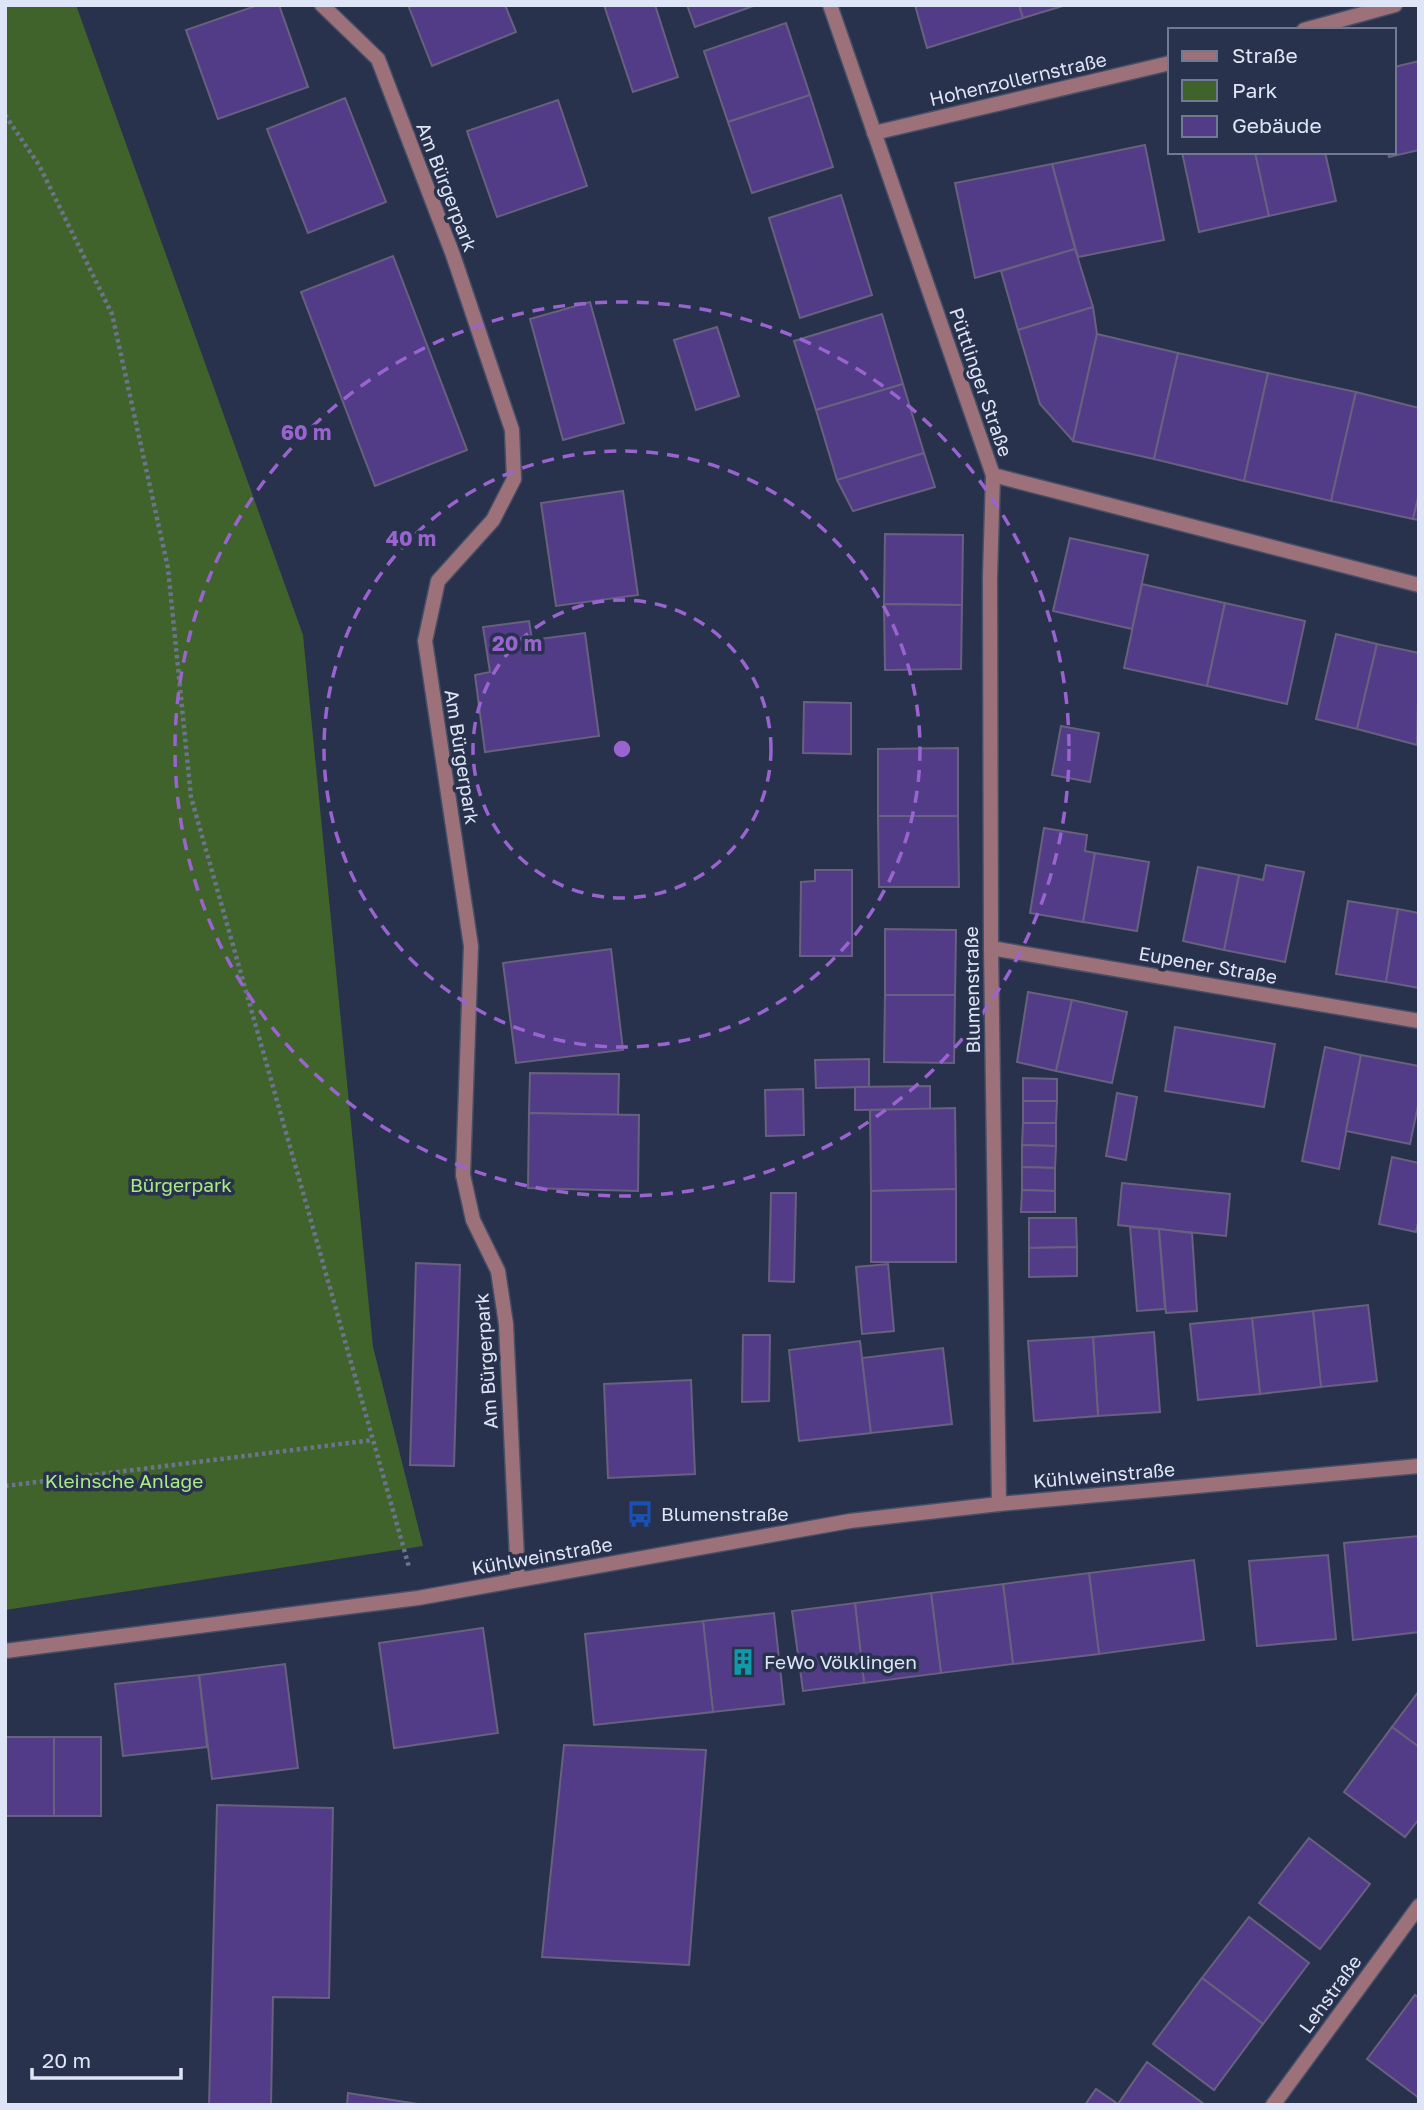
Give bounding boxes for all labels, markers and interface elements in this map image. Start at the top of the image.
legend [1168,28,1396,154]
text: Straße [1232,42,1298,68]
street label: Hohenzollernstraße [927,47,1109,110]
text: Park [1232,77,1278,103]
text: Gebäude [1232,112,1322,138]
street label: Am Bürgerpark [412,119,483,255]
street label: Püttlinger Straße [945,304,1018,459]
text: 60 m [281,419,331,445]
text: 40 m [386,525,436,551]
text: 20 m [492,630,542,656]
street label: Am Bürgerpark [440,688,485,826]
centre of rings [610,737,634,761]
street label: Blumenstraße [959,926,984,1054]
street label: Eupener Straße [1137,941,1279,988]
park label: Bürgerpark [130,1173,232,1196]
street label: Am Bürgerpark [469,1292,502,1430]
street label: Kühlweinstraße [1032,1457,1176,1492]
park label: Kleinsche Anlage [45,1469,203,1492]
bus stop icon: Blumenstraße [625,1499,655,1529]
place label: Blumenstraße [661,1502,789,1525]
street label: Kühlweinstraße [470,1532,614,1579]
building icon: FeWo Völklingen [728,1647,758,1677]
place label: FeWo Völklingen [764,1650,917,1673]
street label: Lehstraße [1294,1950,1366,2037]
scale bar [32,2036,180,2080]
text: 20 m [42,2047,91,2073]

